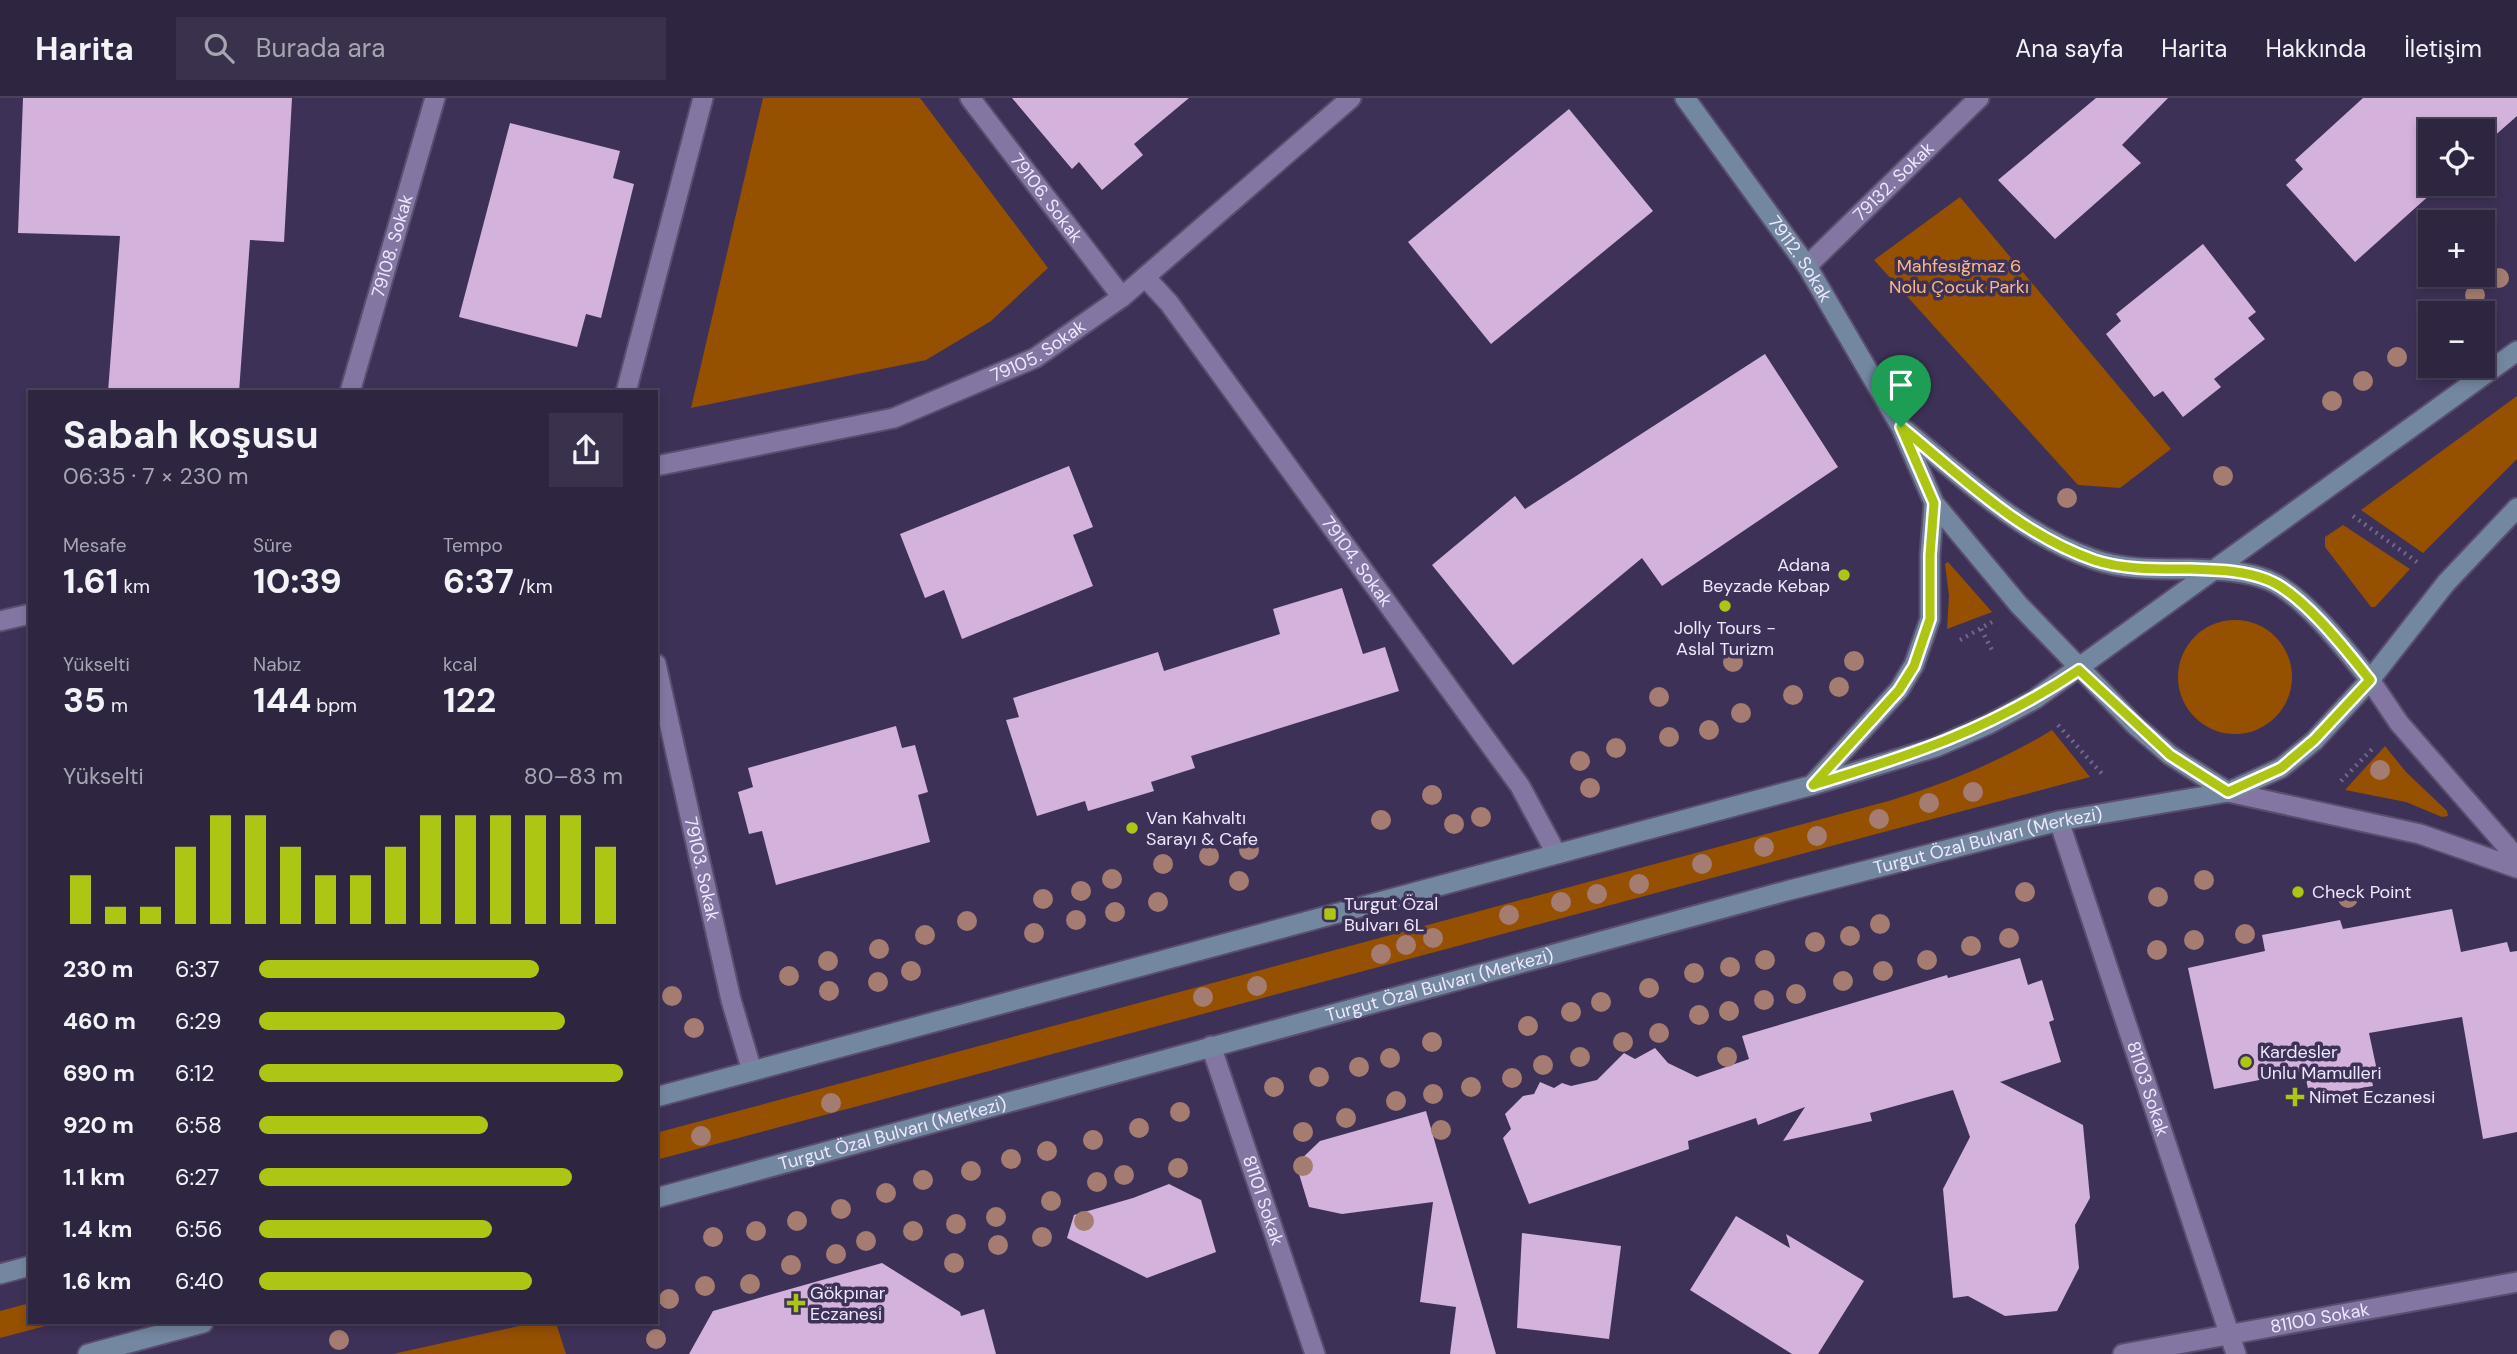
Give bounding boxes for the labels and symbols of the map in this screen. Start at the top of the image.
street label: 79132. Sokak [1848,136,1939,226]
street label: 79106. Sokak [1005,149,1088,248]
street label: 79108. Sokak [366,192,419,300]
street label: 79112. Sokak [1762,211,1838,307]
park label: Mahfesığmaz 6 Nolu Çocuk Parkı [1889,254,2029,299]
street label: 79105. Sokak [987,314,1090,388]
pin [1871,355,1931,427]
street label: 79104. Sokak [1316,511,1398,612]
place label: Adana Beyzade Kebap [1702,553,1830,598]
marker: Adana Beyzade Kebap [1836,567,1852,583]
marker: Jolly Tours - Aslal Turizm [1717,598,1733,614]
place label: Jolly Tours - Aslal Turizm [1674,616,1776,661]
street label: Turgut Özal Bulvarı (Merkezi) [1871,802,2104,880]
place label: Van Kahvaltı Sarayı & Cafe [1146,806,1258,851]
street label: 79103. Sokak [678,815,725,923]
marker: Van Kahvaltı Sarayı & Cafe [1124,820,1140,836]
place label: Check Point [2312,880,2412,904]
marker: Check Point [2290,884,2306,900]
place label: Turgut Özal Bulvarı 6L [1344,892,1438,937]
marker: Turgut Özal Bulvarı 6L [1322,906,1338,922]
street label: Turgut Özal Bulvarı (Merkezi) [1323,943,1556,1028]
street label: 81103 Sokak [2121,1038,2175,1139]
place label: Kardesler Unlu Mamulleri [2260,1040,2381,1085]
marker: Kardesler Unlu Mamulleri [2238,1054,2254,1070]
place label: Nimet Eczanesi [2309,1085,2435,1109]
marker: Nimet Eczanesi [2287,1089,2303,1105]
street label: Turgut Özal Bulvarı (Merkezi) [776,1091,1009,1176]
street label: 81101 Sokak [1237,1152,1289,1249]
place label: Gökpınar Eczanesi [810,1281,886,1326]
marker: Gökpınar Eczanesi [788,1295,804,1311]
street label: 81100 Sokak [2268,1297,2371,1339]

